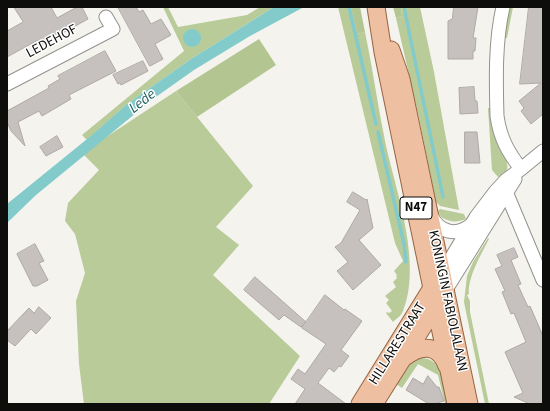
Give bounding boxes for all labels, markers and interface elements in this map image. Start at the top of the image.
street label: LEDEHOF [24,22,80,62]
water label: Lede [126,86,160,118]
road number: N47 [400,197,432,219]
street label: KONINGIN FABIOLALAAN [424,229,470,373]
street label: HILLARESTRAAT [366,300,430,388]

